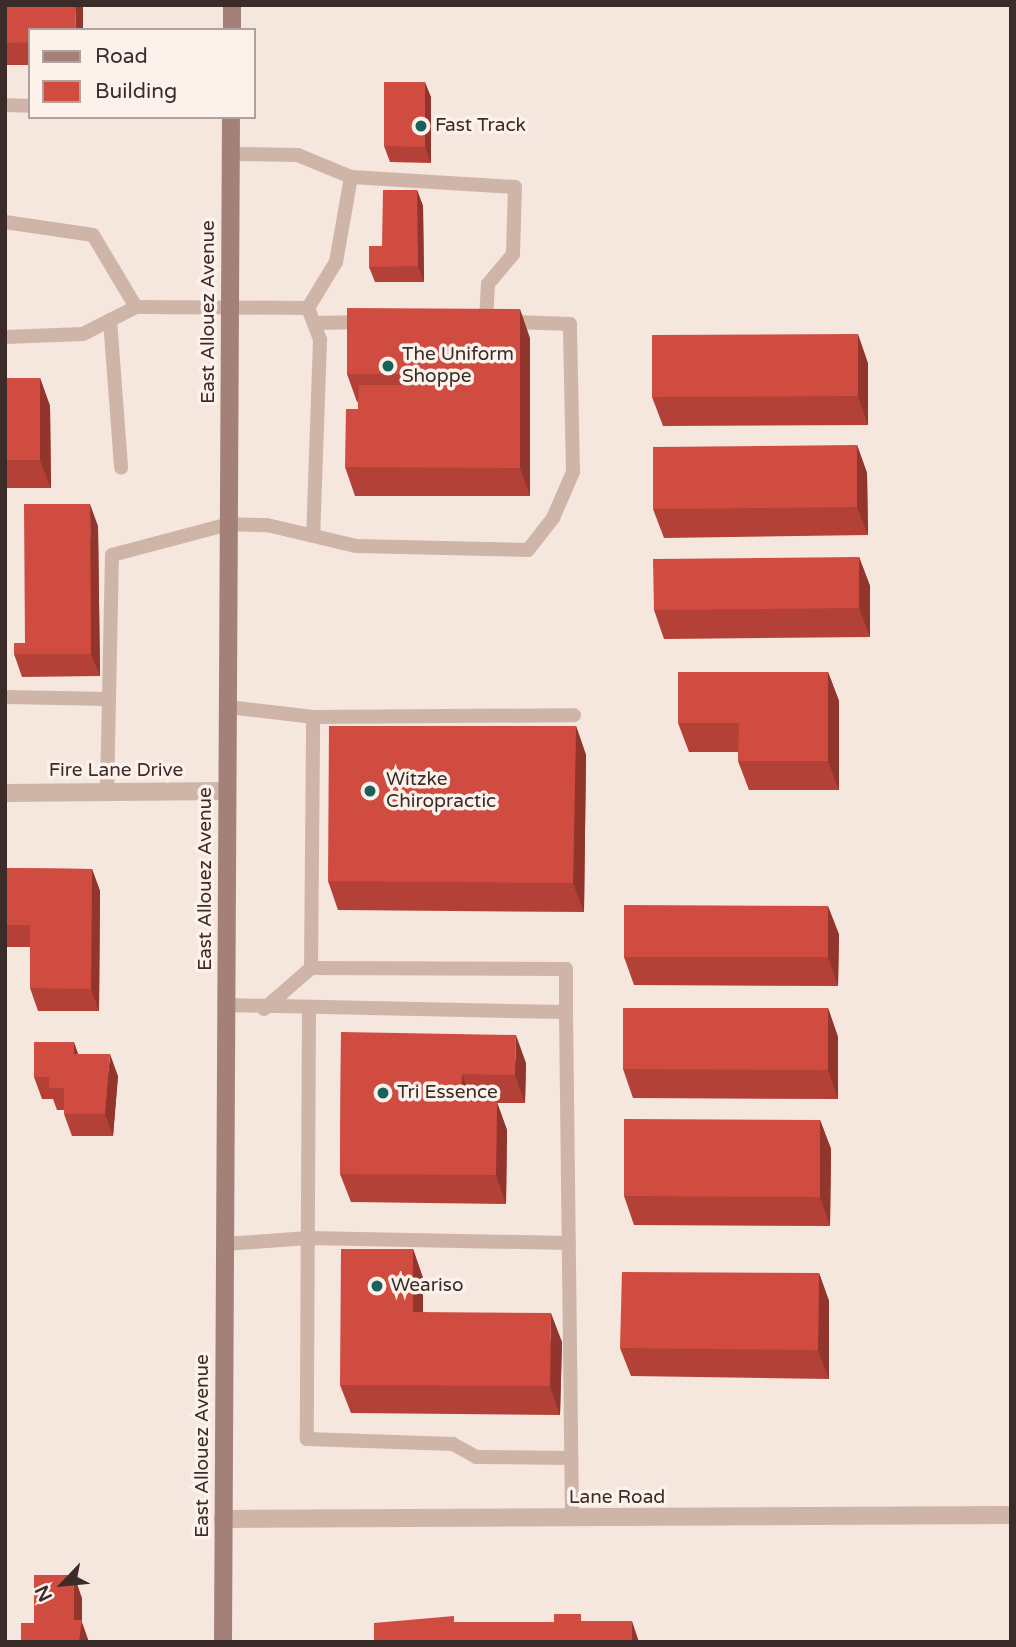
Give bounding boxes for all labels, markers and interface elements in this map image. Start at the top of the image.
legend [28,28,256,119]
text: Road [95,44,148,69]
text: Building [95,79,177,104]
place label: Fast Track [435,115,526,137]
marker: Fast Track [413,118,429,134]
street label: East Allouez Avenue [198,220,220,404]
place label: The Uniform Shoppe [402,344,514,388]
marker: The Uniform Shoppe [380,358,396,374]
street label: Fire Lane Drive [49,760,183,782]
place label: Witzke Chiropractic [386,769,496,813]
marker: Witzke Chiropractic [360,781,380,801]
street label: East Allouez Avenue [195,787,217,971]
place label: Tri Essence [397,1082,498,1104]
marker: Tri Essence [375,1085,391,1101]
place label: Weariso [391,1275,463,1297]
marker: Weariso [369,1278,385,1294]
street label: East Allouez Avenue [192,1354,214,1538]
street label: Lane Road [569,1487,665,1509]
north arrow [28,1549,98,1619]
text: N [31,1582,57,1605]

